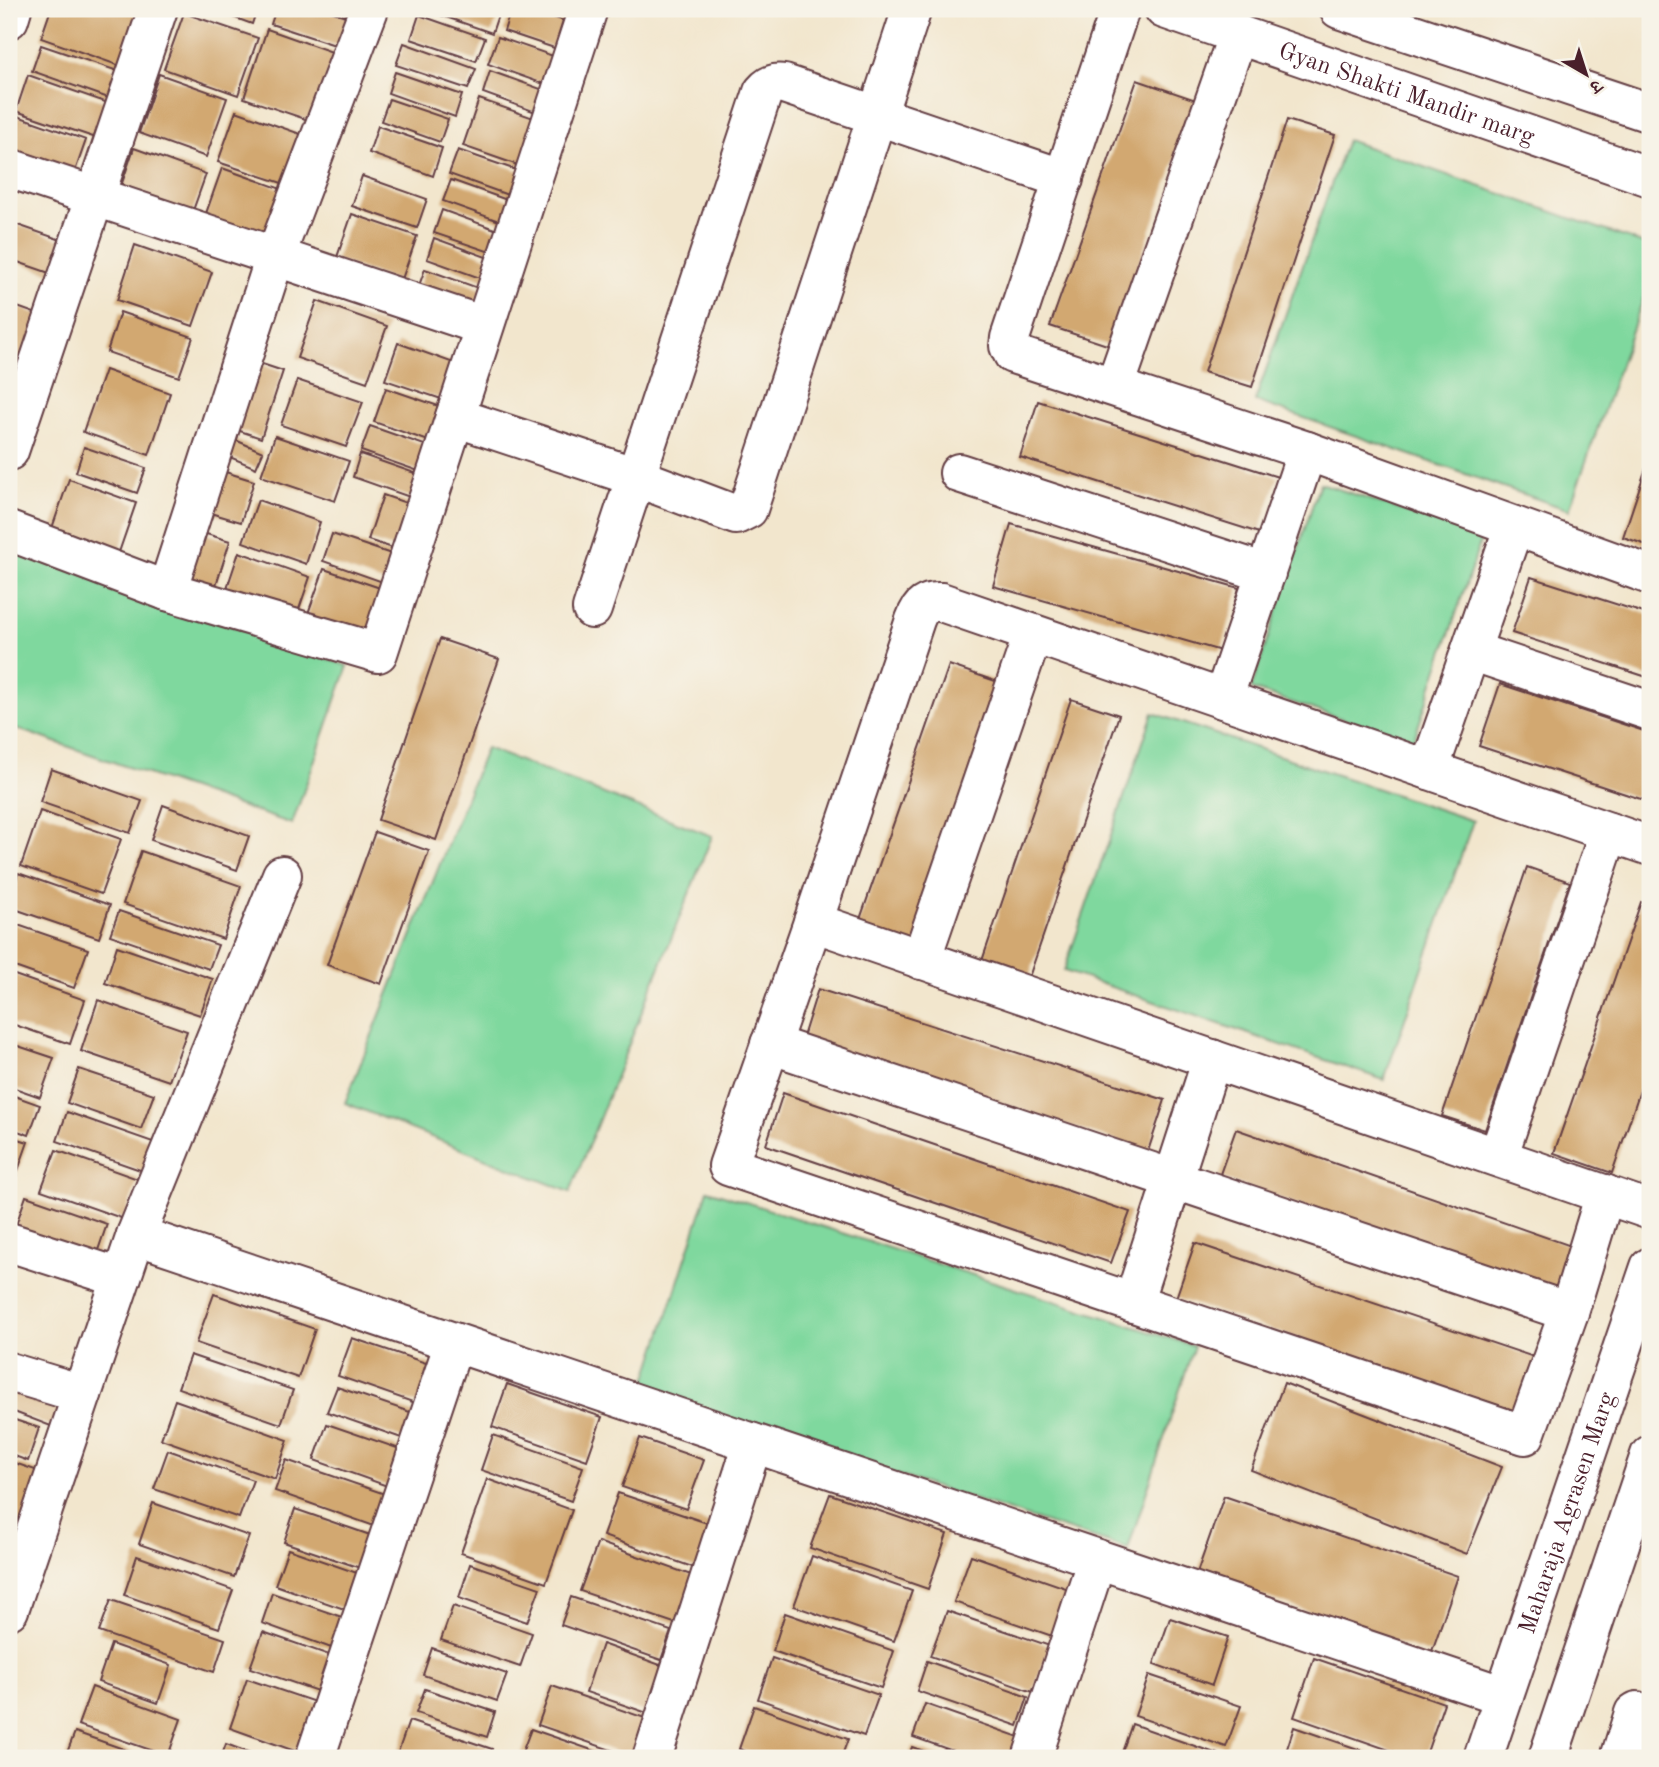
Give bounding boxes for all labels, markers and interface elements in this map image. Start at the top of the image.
north arrow [1550,38,1620,108]
street label: Gyan Shakti Mandir marg [1275,40,1537,150]
text: उ [1584,74,1606,97]
street label: Maharaja Agrasen Marg [1516,1389,1621,1637]

